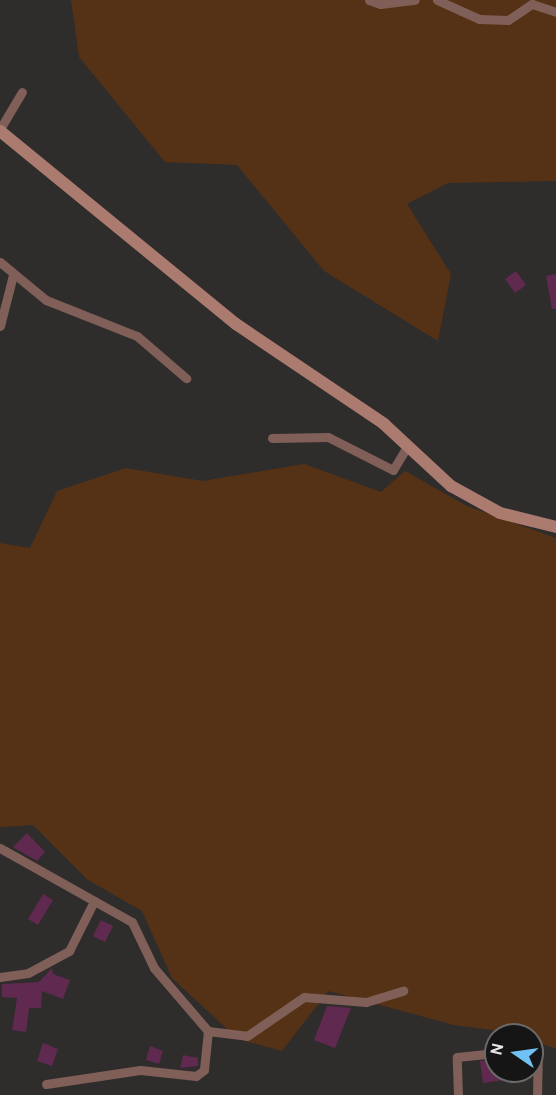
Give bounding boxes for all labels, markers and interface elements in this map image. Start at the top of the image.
north arrow [484,1023,544,1083]
text: N [487,1042,509,1057]

